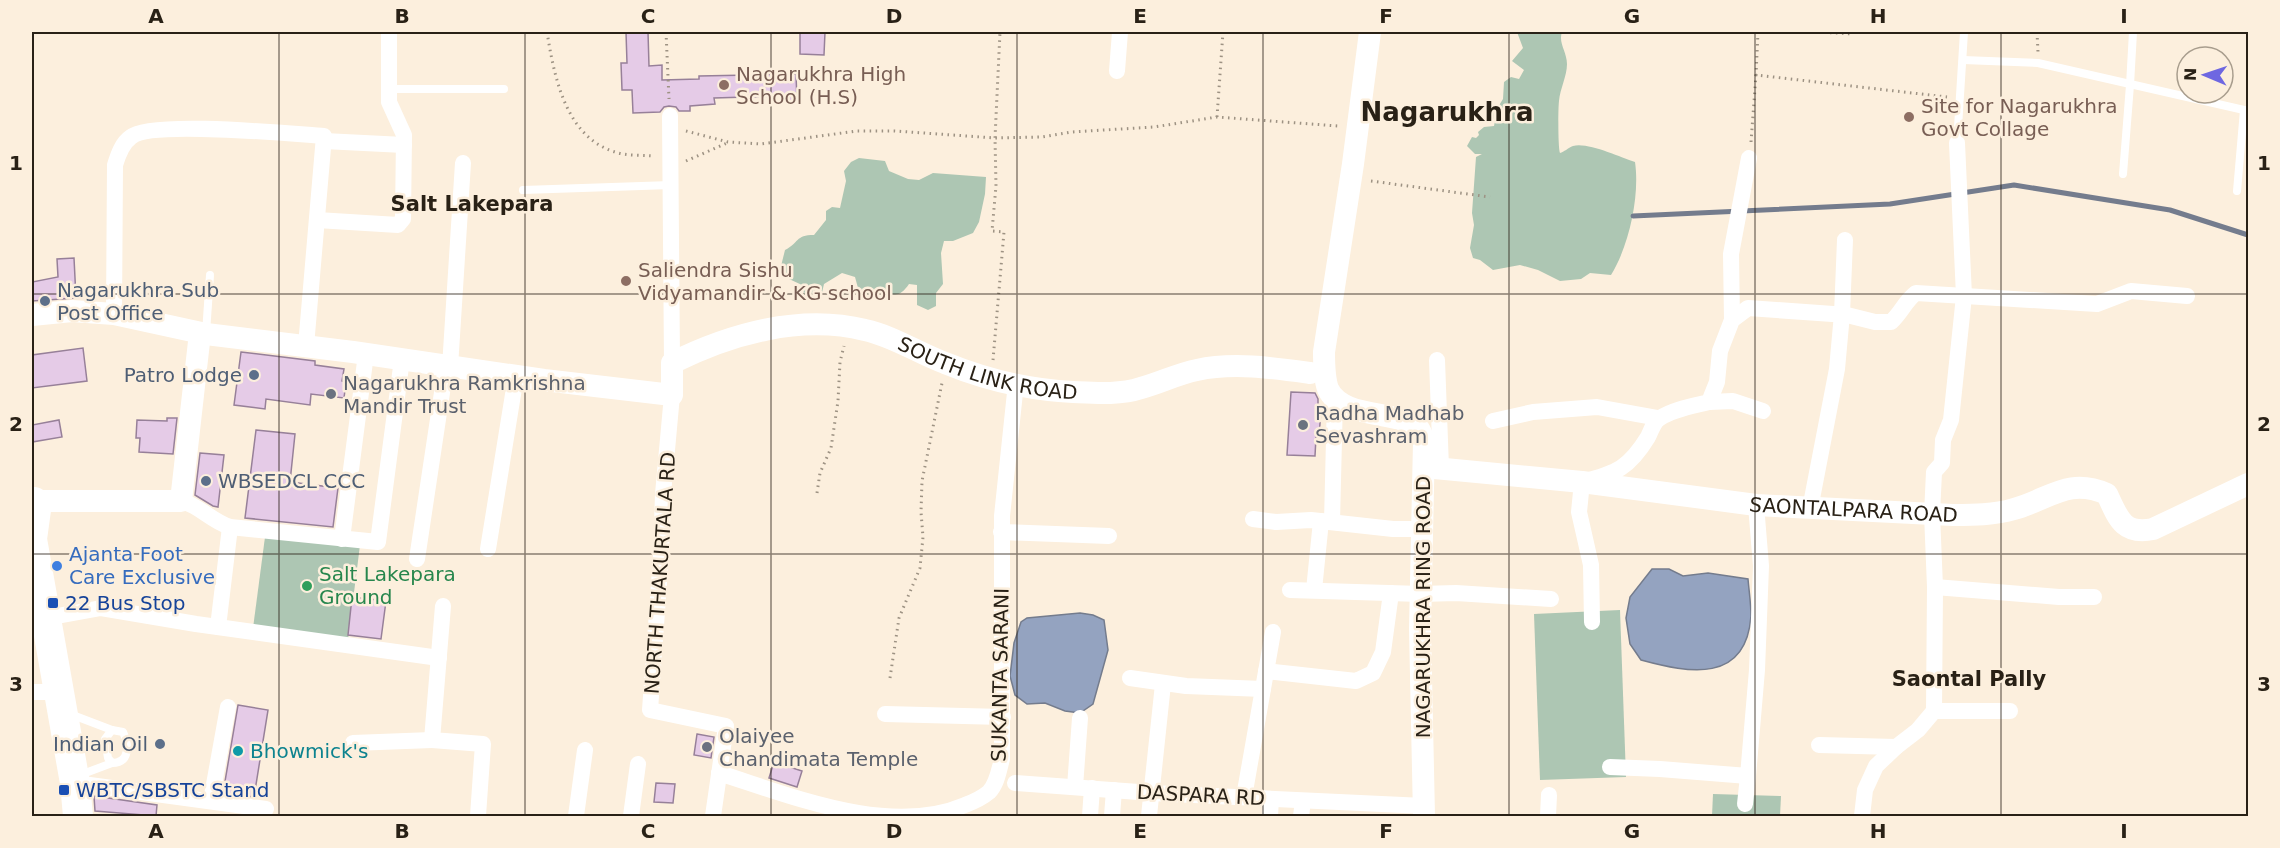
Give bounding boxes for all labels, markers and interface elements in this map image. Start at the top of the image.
text: A [148,4,164,28]
text: B [394,4,410,28]
text: C [641,4,655,28]
text: D [886,4,902,28]
text: E [1133,4,1147,28]
text: F [1379,4,1393,28]
text: G [1624,4,1640,28]
text: H [1870,4,1886,28]
text: I [2120,4,2128,28]
north arrow [2175,45,2235,105]
place label: Nagarukhra High School (H.S) [736,62,906,109]
text: N [2181,67,2200,82]
marker: Nagarukhra High School (H.S) [717,78,731,92]
place label: Site for Nagarukhra Govt Collage [1921,94,2117,141]
district label: Nagarukhra [1361,97,1533,127]
marker: Site for Nagarukhra Govt Collage [1902,110,1916,124]
text: 1 [9,151,23,175]
text: 1 [2257,151,2271,175]
district label: Salt Lakepara [391,192,553,216]
place label: Saliendra Sishu Vidyamandir & KG school [638,258,892,305]
marker: Saliendra Sishu Vidyamandir & KG school [619,274,633,288]
place label: Nagarukhra Sub Post Office [57,278,219,325]
marker: Nagarukhra Sub Post Office [38,294,52,308]
street label: SOUTH LINK ROAD [894,331,1078,404]
place label: Patro Lodge [124,363,242,387]
marker: Patro Lodge [247,368,261,382]
place label: Nagarukhra Ramkrishna Mandir Trust [343,371,586,418]
marker: Nagarukhra Ramkrishna Mandir Trust [324,387,338,401]
place label: Radha Madhab Sevashram [1315,401,1465,448]
text: 2 [9,412,23,436]
text: 2 [2257,412,2271,436]
marker: Radha Madhab Sevashram [1296,418,1310,432]
street label: NORTH THAKURTALA RD [640,451,680,695]
place label: WBSEDCL CCC [218,469,365,493]
marker: WBSEDCL CCC [199,474,213,488]
street label: NAGARUKHRA RING ROAD [1411,476,1435,738]
street label: SAONTALPARA ROAD [1748,492,1958,527]
place label: Ajanta Foot Care Exclusive [69,542,215,589]
marker: Ajanta Foot Care Exclusive [50,559,64,573]
place label: Salt Lakepara Ground [319,562,456,609]
marker: Salt Lakepara Ground [300,579,314,593]
street label: SUKANTA SARANI [986,588,1014,762]
place label: 22 Bus Stop [65,591,185,615]
marker: 22 Bus Stop [46,596,60,610]
district label: Saontal Pally [1892,667,2047,691]
text: 3 [9,672,23,696]
text: 3 [2257,672,2271,696]
place label: Olaiyee Chandimata Temple [719,724,918,771]
place label: Indian Oil [53,732,148,756]
marker: Indian Oil [153,737,167,751]
place label: Bhowmick's [250,739,369,763]
marker: Olaiyee Chandimata Temple [700,740,714,754]
marker: Bhowmick's [231,744,245,758]
place label: WBTC/SBSTC Stand [76,778,270,802]
street label: DASPARA RD [1136,780,1266,810]
marker: WBTC/SBSTC Stand [57,783,71,797]
text: A [148,819,164,843]
text: B [394,819,410,843]
text: C [641,819,655,843]
text: D [886,819,902,843]
text: E [1133,819,1147,843]
text: F [1379,819,1393,843]
text: G [1624,819,1640,843]
text: H [1870,819,1886,843]
text: I [2120,819,2128,843]

